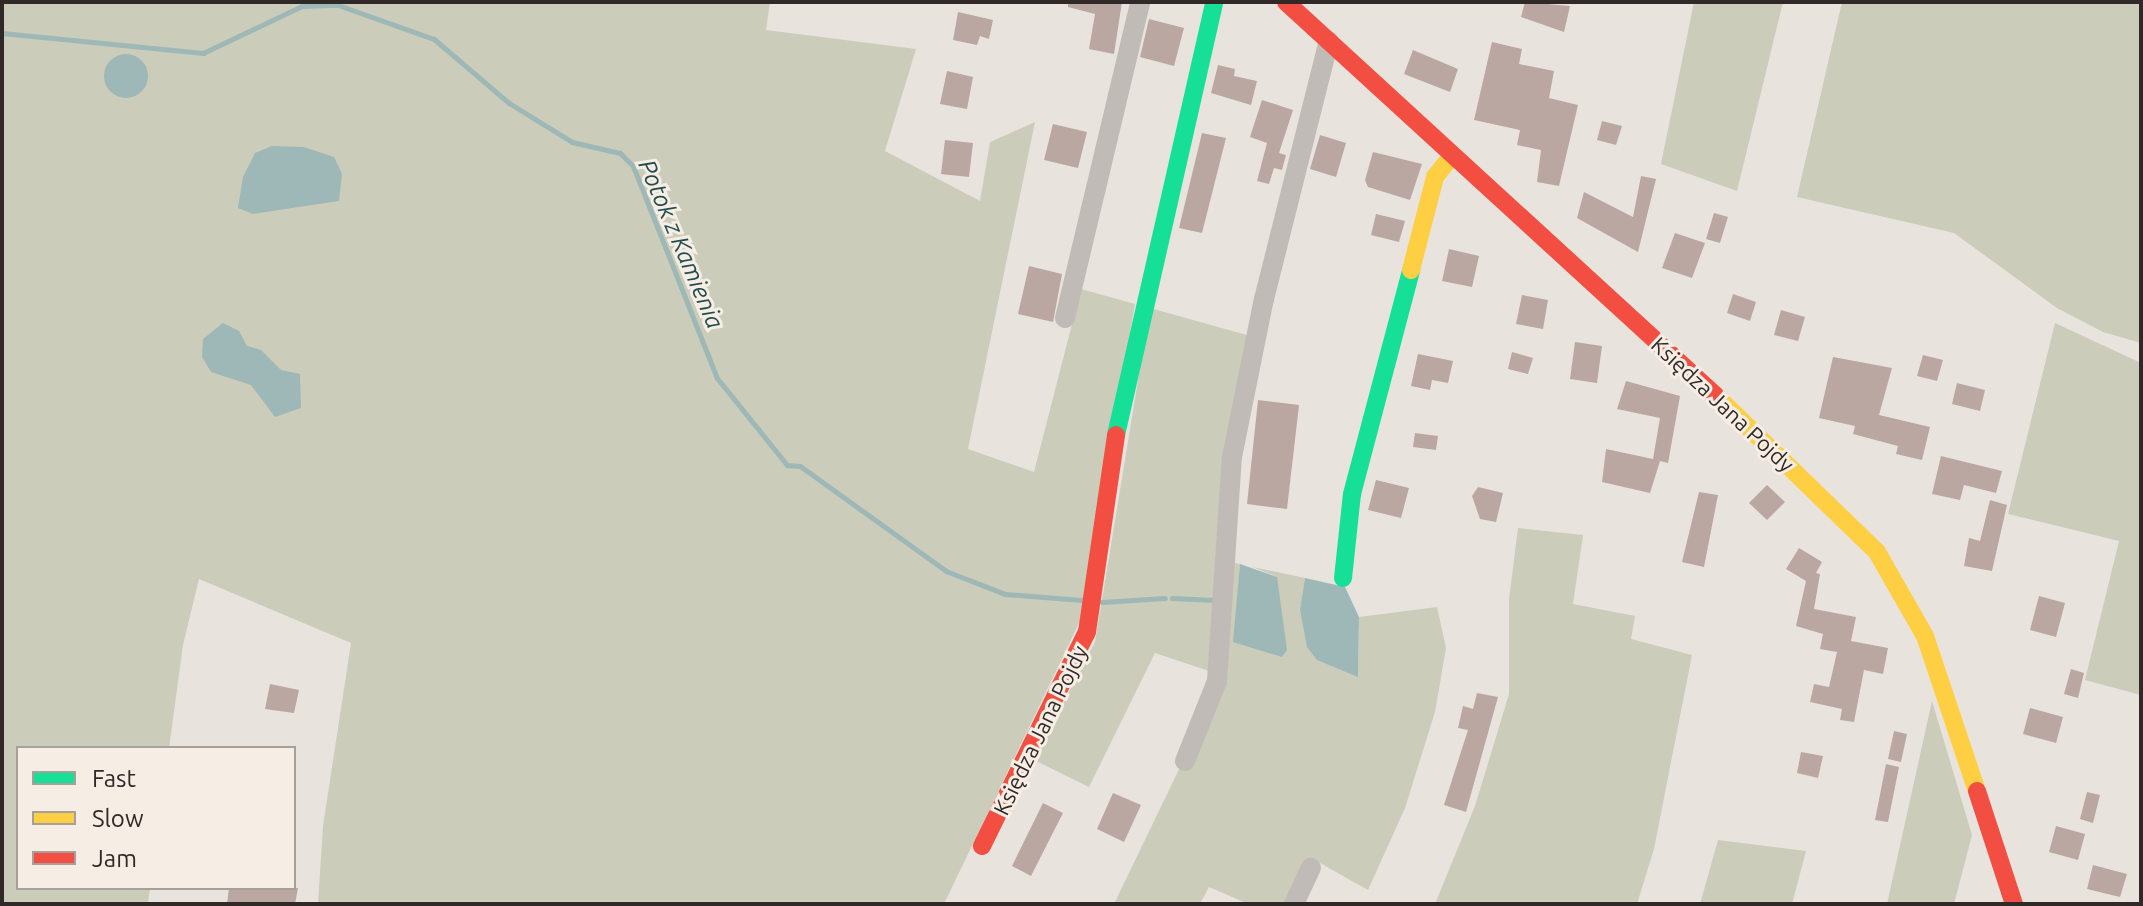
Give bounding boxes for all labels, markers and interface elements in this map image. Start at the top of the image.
water label: Potok z Kamienia [632,155,730,333]
street label: Księdza Jana Pojdy [1646,331,1800,477]
street label: Księdza Jana Pojdy [987,641,1093,819]
legend [16,746,296,890]
text: Fast [92,765,136,792]
text: Slow [92,805,144,832]
text: Jam [92,845,137,872]

